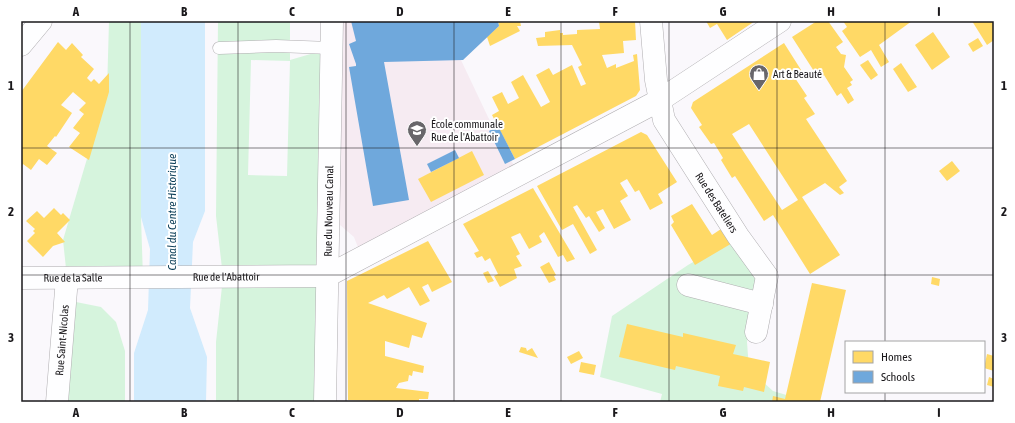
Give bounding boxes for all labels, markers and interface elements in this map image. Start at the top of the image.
text: A [72,4,80,19]
text: B [181,4,188,19]
text: C [289,4,295,19]
text: D [396,4,404,19]
text: E [505,4,511,19]
text: F [612,4,618,19]
text: G [720,4,727,19]
text: H [827,4,835,19]
text: I [937,4,941,19]
shop icon: Art & Beauté [748,63,770,91]
place label: Art & Beauté [773,68,822,80]
text: 1 [8,78,14,93]
text: 1 [1001,78,1007,93]
place label: École communale Rue de l'Abattoir [431,118,503,143]
school or university icon: École communale Rue de l'Abattoir [406,119,428,147]
water label: Canal du Centre Historique [165,153,179,270]
street label: Rue du Nouveau Canal [322,165,335,257]
street label: Rue des Bateliers [693,170,740,235]
text: 2 [8,204,14,219]
text: 2 [1001,204,1007,219]
street label: Rue de l'Abattoir [193,270,260,283]
street label: Rue de la Salle [43,271,103,284]
street label: Rue Saint-Nicolas [53,304,71,376]
text: 3 [8,330,14,345]
text: 3 [1001,330,1007,345]
legend [845,341,985,393]
text: Homes [881,350,912,364]
text: Schools [881,370,915,384]
text: A [72,405,80,420]
text: B [181,405,188,420]
text: C [289,405,295,420]
text: D [396,405,404,420]
text: E [505,405,511,420]
text: F [612,405,618,420]
text: G [720,405,727,420]
text: H [827,405,835,420]
text: I [937,405,941,420]

